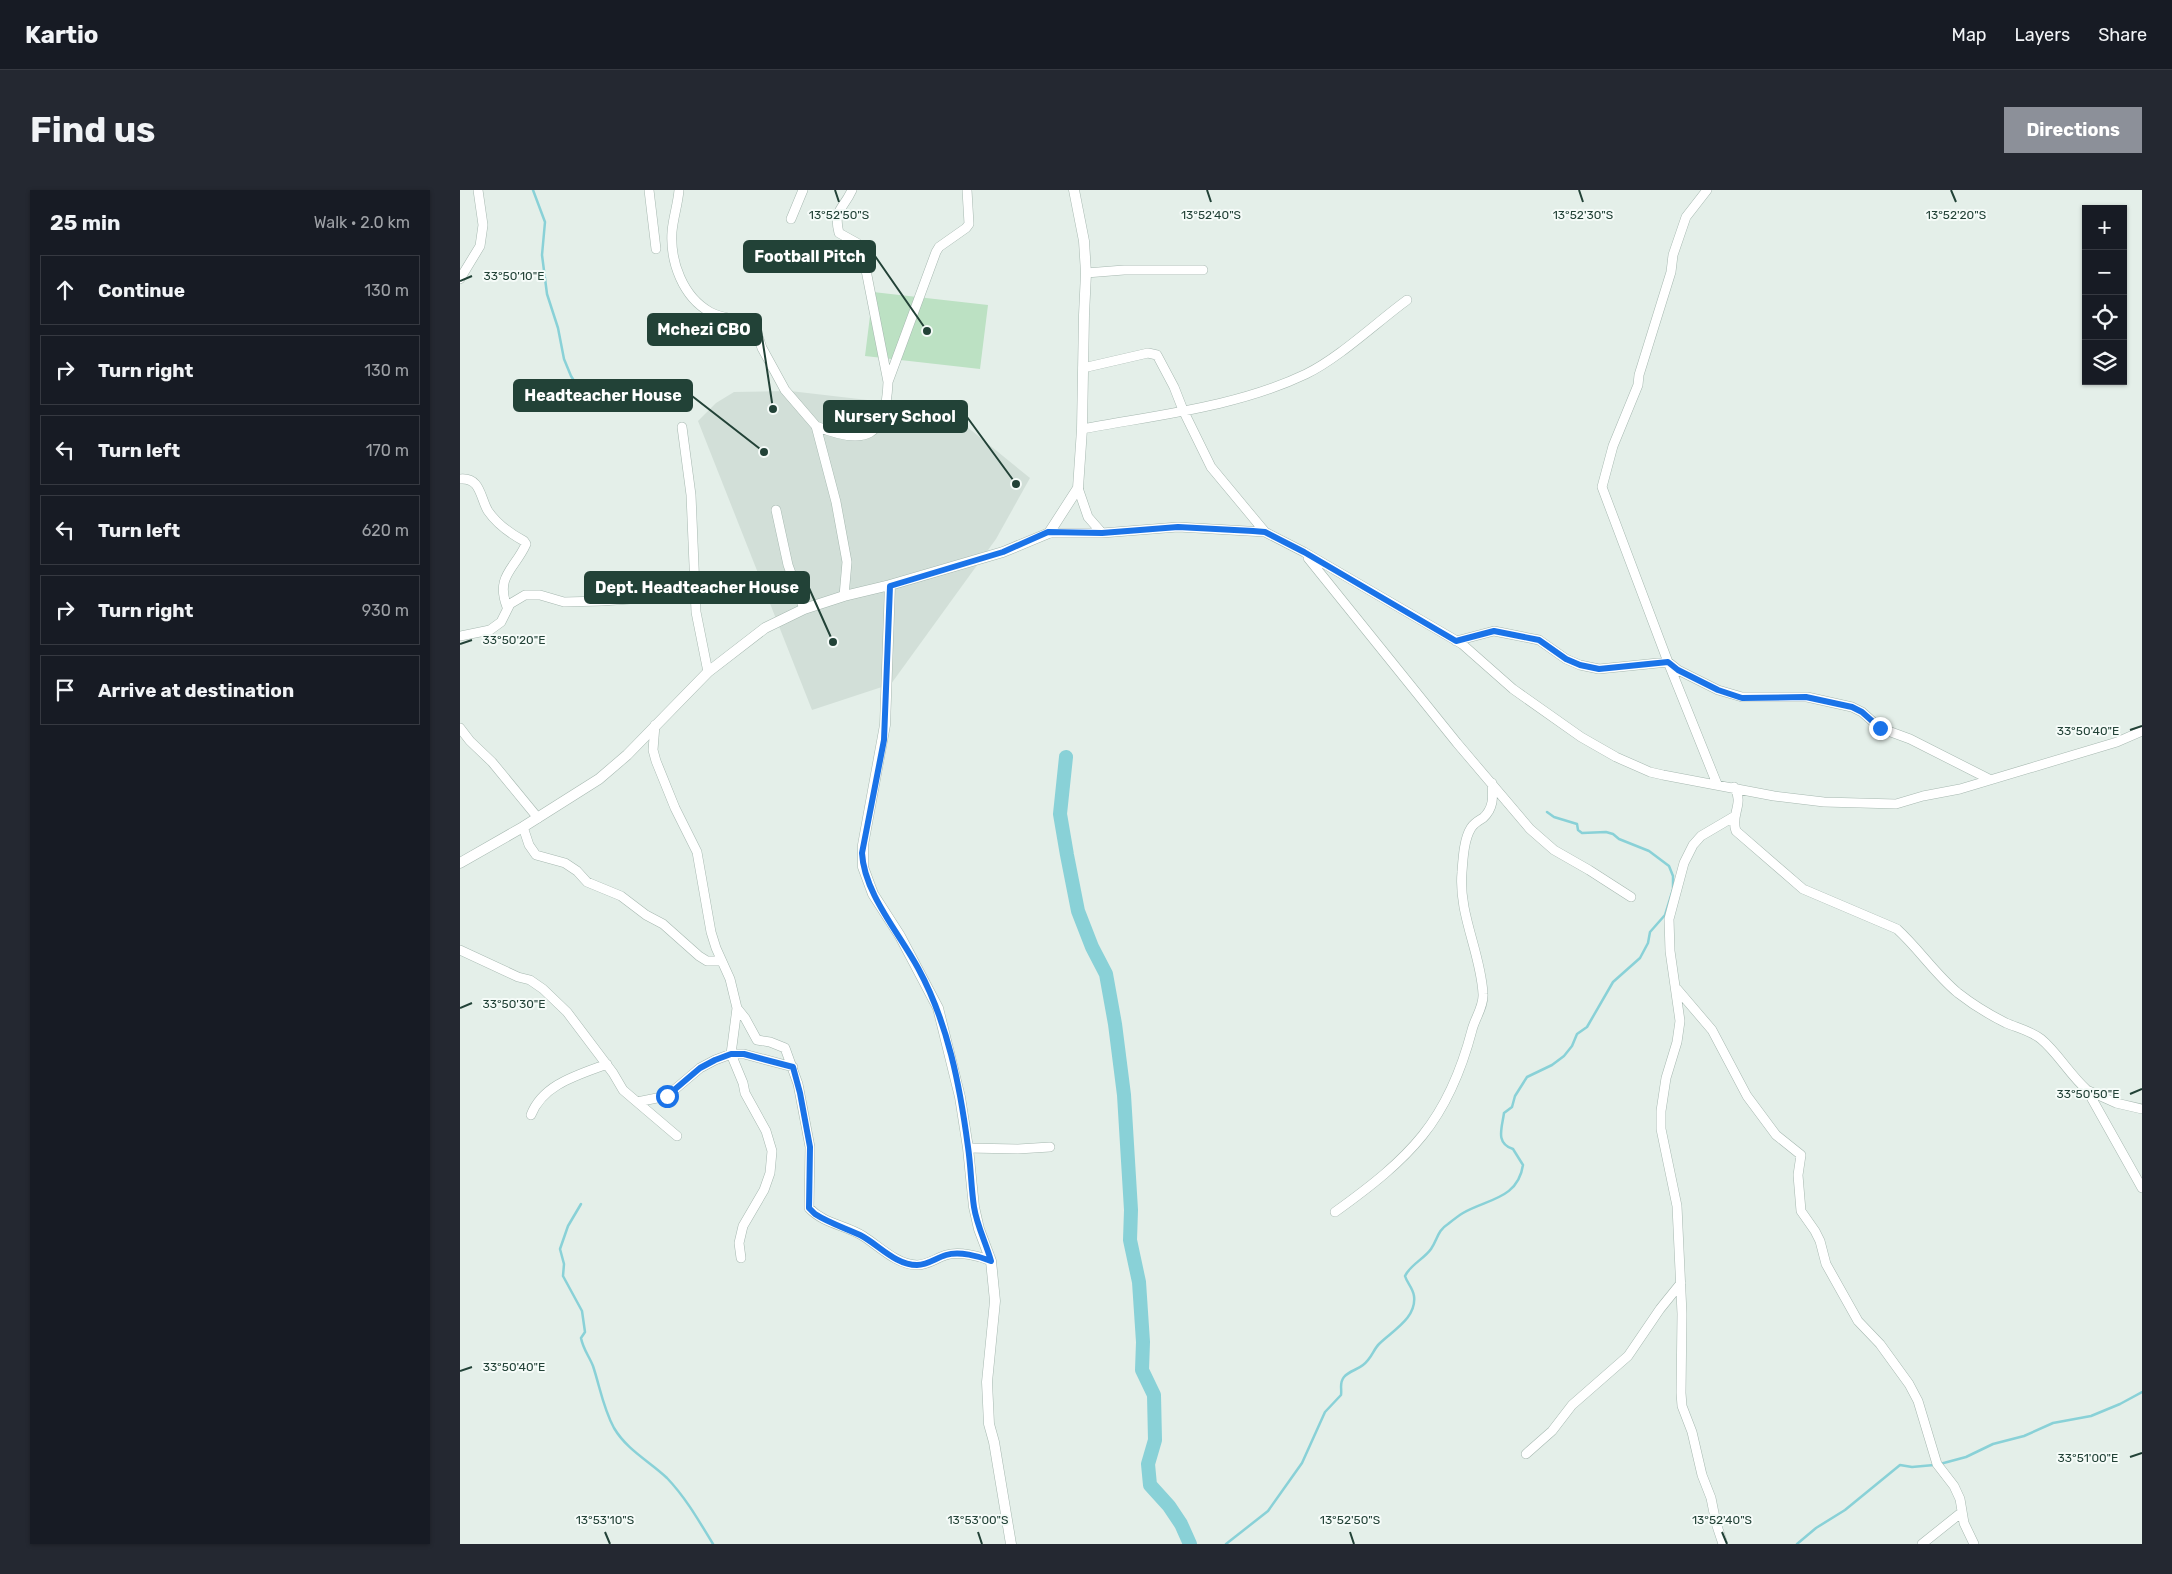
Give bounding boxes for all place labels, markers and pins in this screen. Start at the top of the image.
callout: Football Pitch [744,241,875,272]
callout: Mchezi CBO [648,314,761,345]
callout: Headteacher House [514,380,692,411]
callout: Nursery School [824,401,967,432]
callout: Dept. Headteacher House [585,572,809,603]

